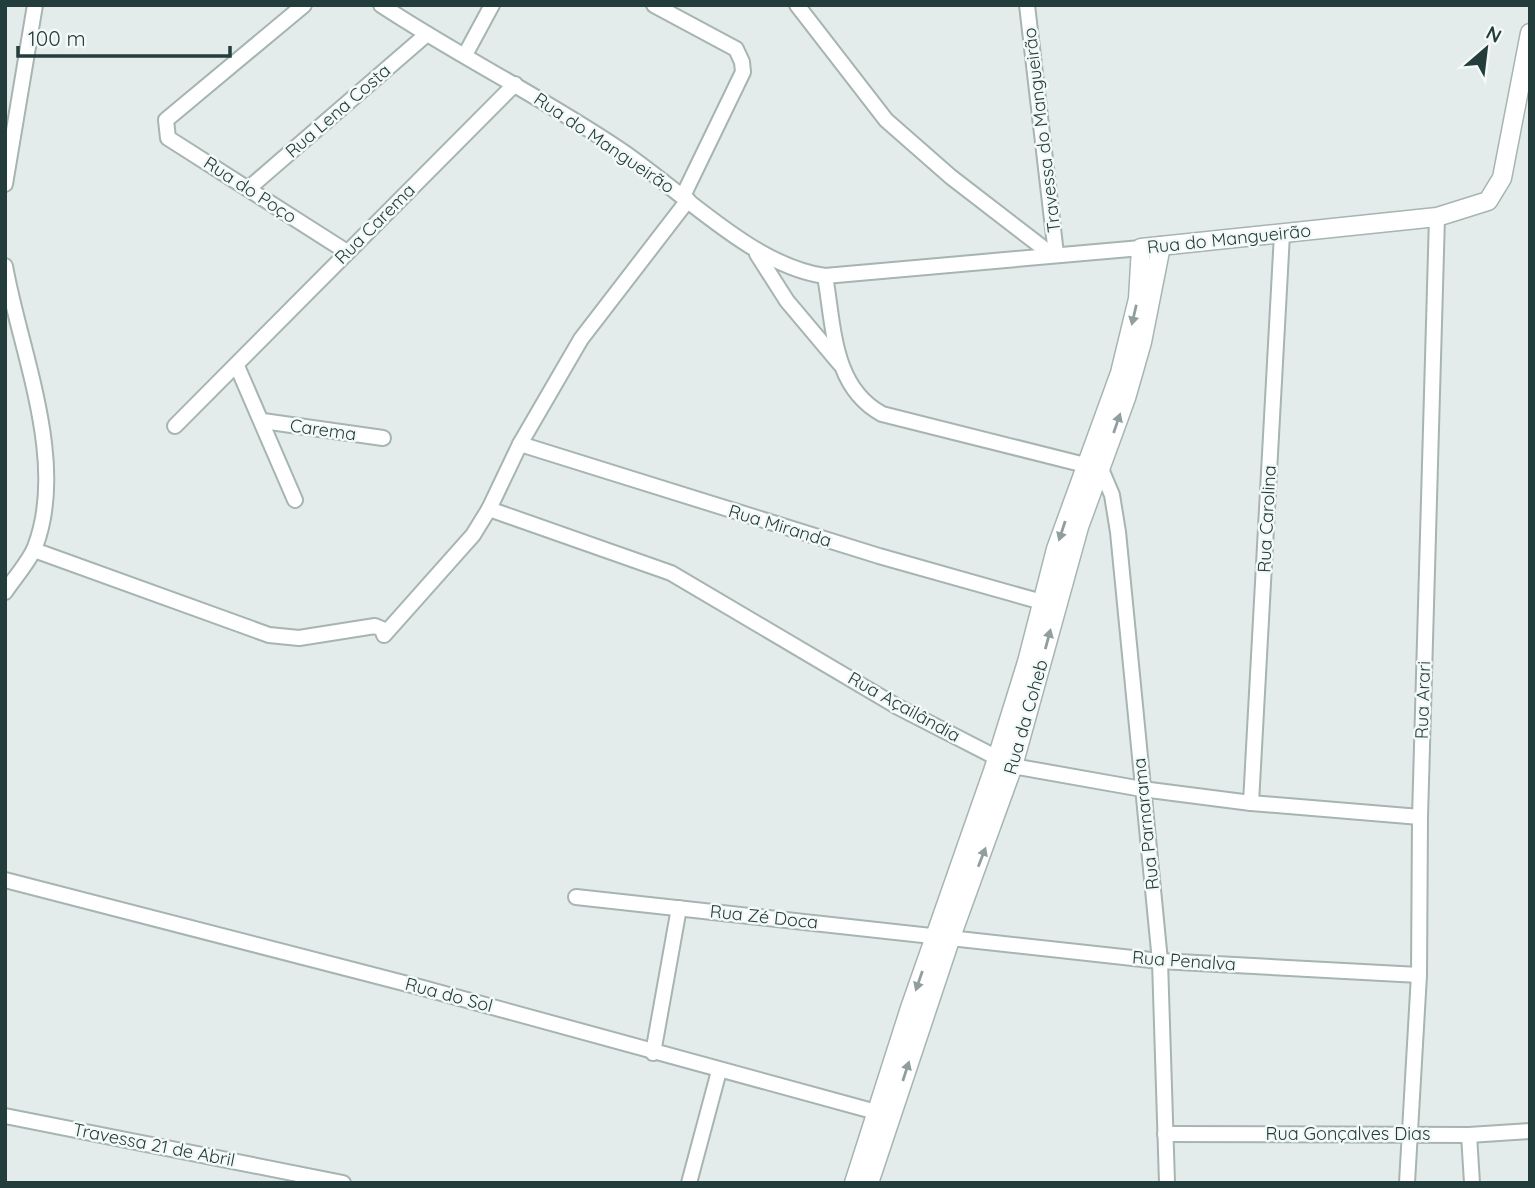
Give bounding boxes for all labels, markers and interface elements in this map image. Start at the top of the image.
scale bar [18,14,229,58]
north arrow [1451,14,1521,84]
text: N [1482,20,1506,48]
text: 100 m [28,25,86,51]
street label: Travessa do Mangueirão [1018,26,1065,234]
street label: Rua Lena Costa [280,59,395,163]
street label: Rua do Mangueirão [530,87,679,198]
street label: Rua do Poço [199,151,301,228]
street label: Rua Carema [330,179,420,269]
street label: Rua do Mangueirão [1146,218,1312,259]
one-way arrow [1128,304,1139,326]
one-way arrow [1112,412,1123,433]
street label: Carema [288,413,358,446]
street label: Rua Carolina [1252,465,1281,573]
street label: Rua Miranda [726,499,834,552]
one-way arrow [1056,520,1067,541]
one-way arrow [1043,628,1053,649]
street label: Rua da Coheb [998,657,1053,777]
street label: Rua Arari [1410,661,1435,739]
street label: Rua Açailândia [844,666,964,747]
street label: Rua Parnarama [1127,757,1164,891]
one-way arrow [977,846,988,867]
street label: Rua Zé Doca [709,899,819,934]
street label: Rua Penalva [1131,945,1237,976]
one-way arrow [913,970,924,991]
street label: Rua do Sol [403,972,495,1017]
one-way arrow [901,1061,912,1082]
street label: Travessa 21 de Abril [71,1118,237,1172]
street label: Rua Gonçalves Dias [1266,1122,1430,1145]

